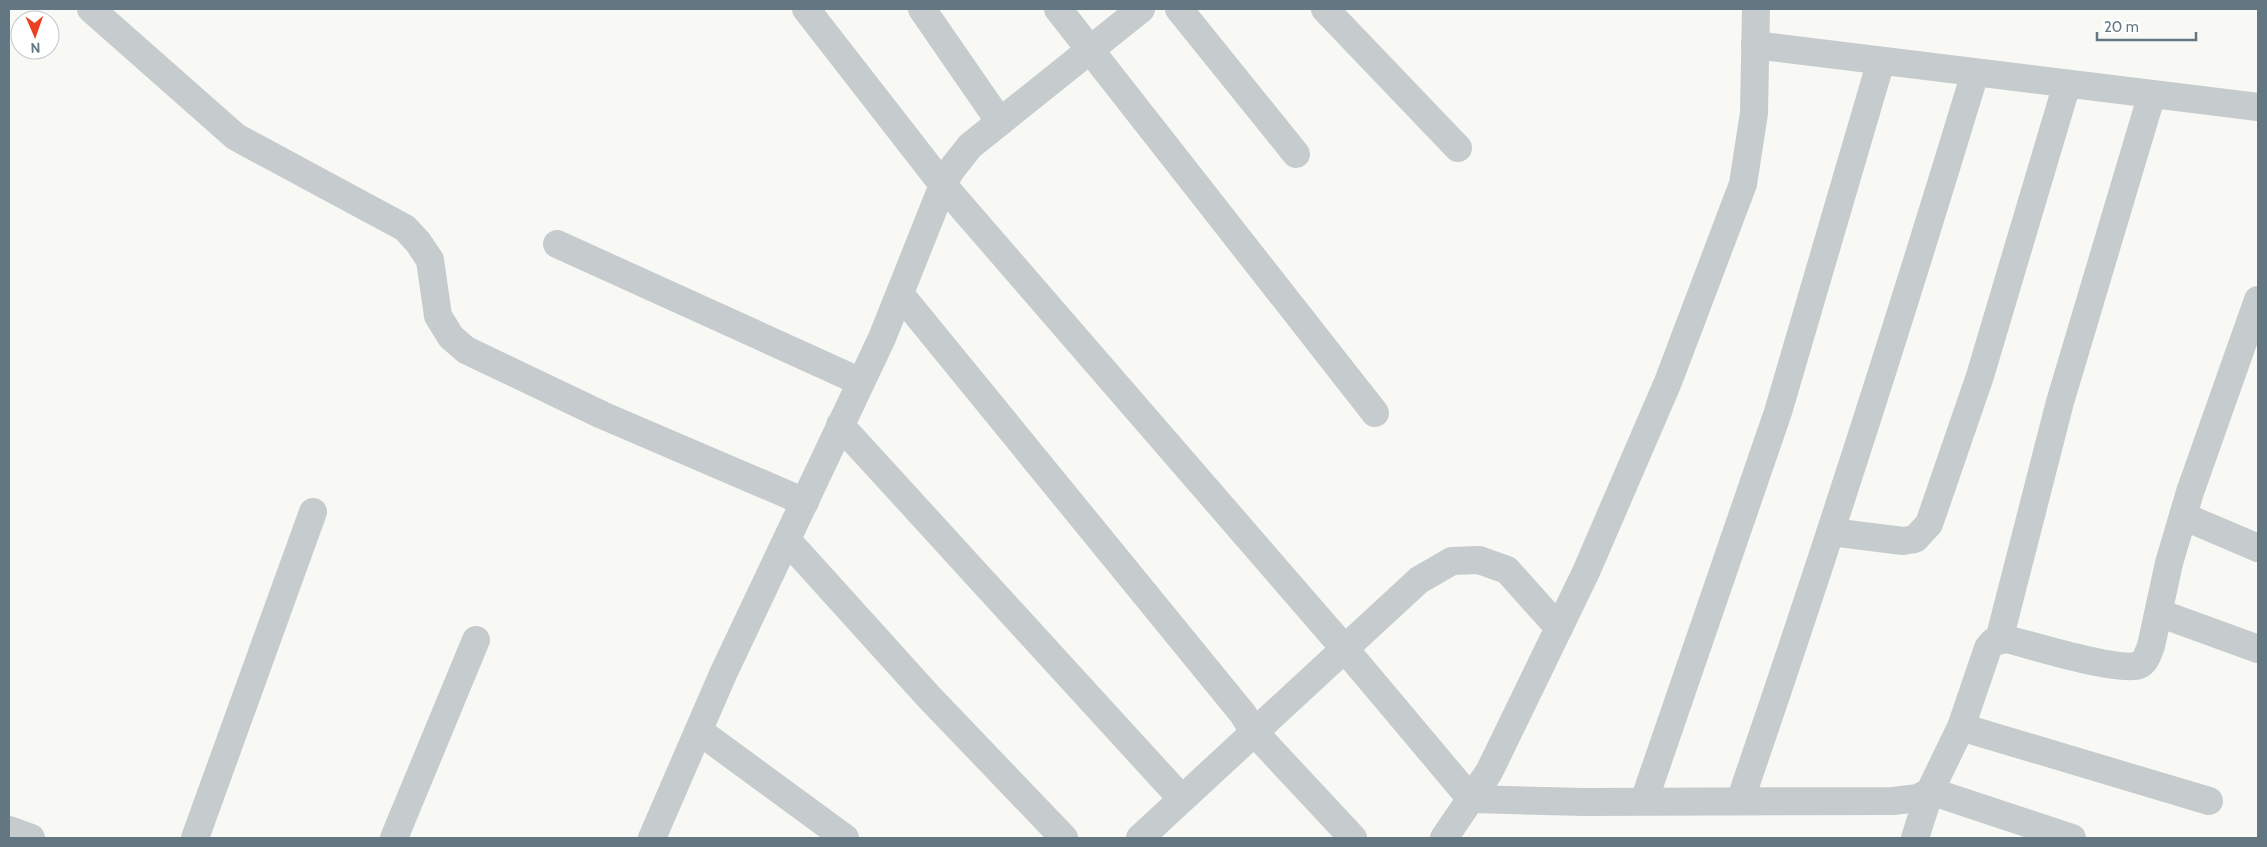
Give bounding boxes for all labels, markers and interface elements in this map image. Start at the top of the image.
north arrow [10,10,60,60]
scale bar [2097,10,2196,42]
text: 20 m [2104,18,2139,36]
text: N [30,39,41,57]

